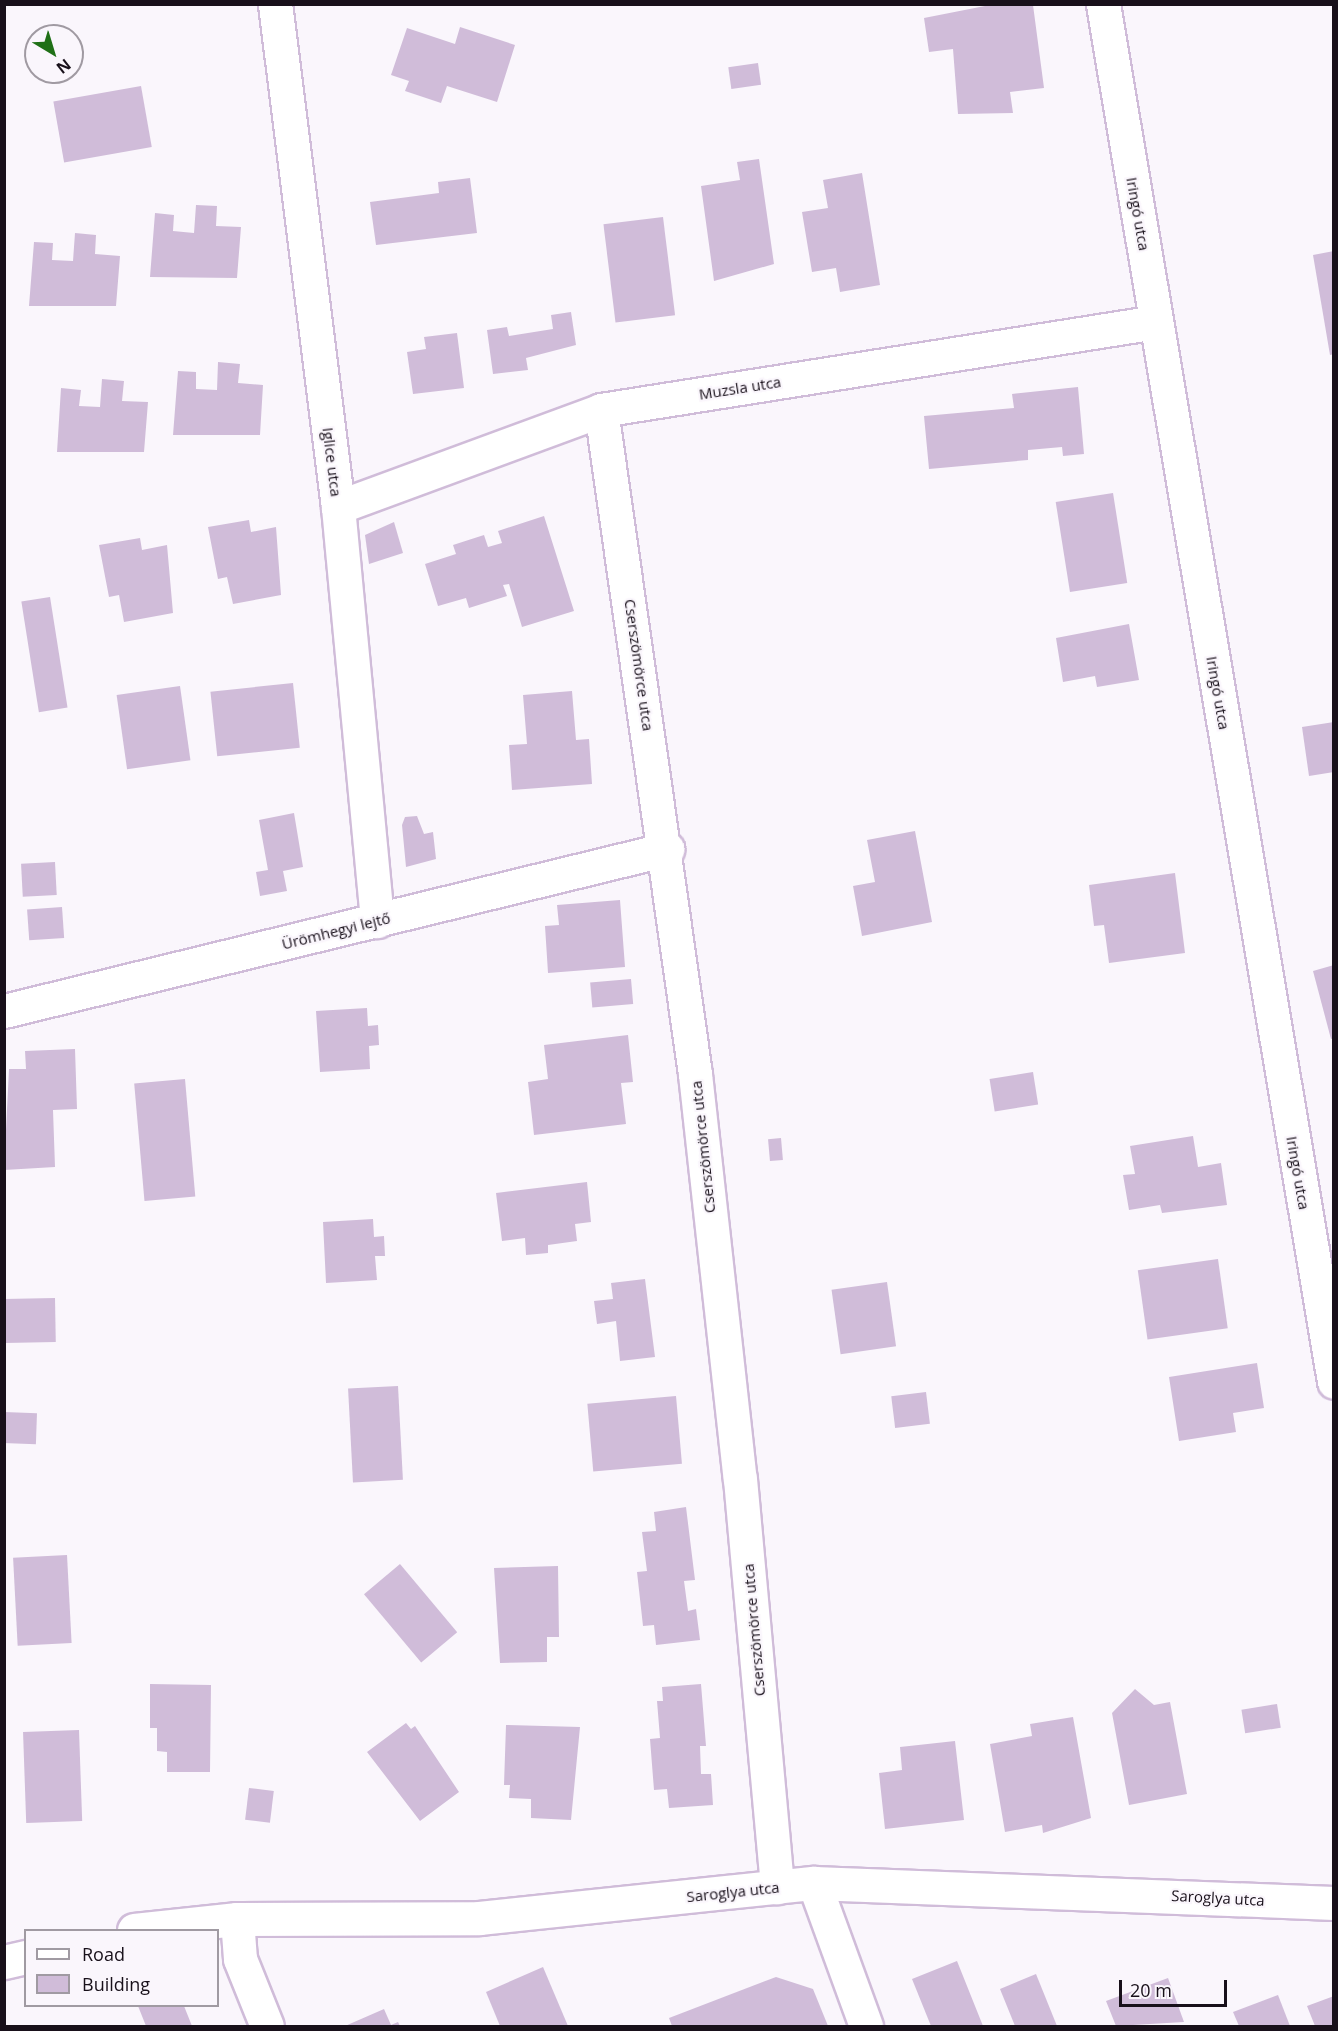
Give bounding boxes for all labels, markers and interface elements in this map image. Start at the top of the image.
north arrow [24,24,84,84]
text: N [52,54,76,79]
street label: Iringó utca [1123,176,1153,252]
street label: Muzsla utca [698,373,782,403]
street label: Iglice utca [319,426,345,498]
street label: Cserszömörce utca [621,598,657,732]
street label: Iringó utca [1203,655,1233,731]
street label: Ürömhegyi lejtő [280,909,392,953]
street label: Cserszömörce utca [687,1080,719,1214]
street label: Iringó utca [1283,1135,1313,1211]
street label: Cserszömörce utca [739,1563,769,1697]
street label: Saroglya utca [686,1878,780,1906]
street label: Saroglya utca [1171,1887,1265,1909]
legend [24,1929,219,2007]
text: Road [82,1942,125,1966]
scale bar [1122,1968,1230,2006]
text: Building [82,1972,150,1996]
text: 20 m [1130,1978,1172,2002]

